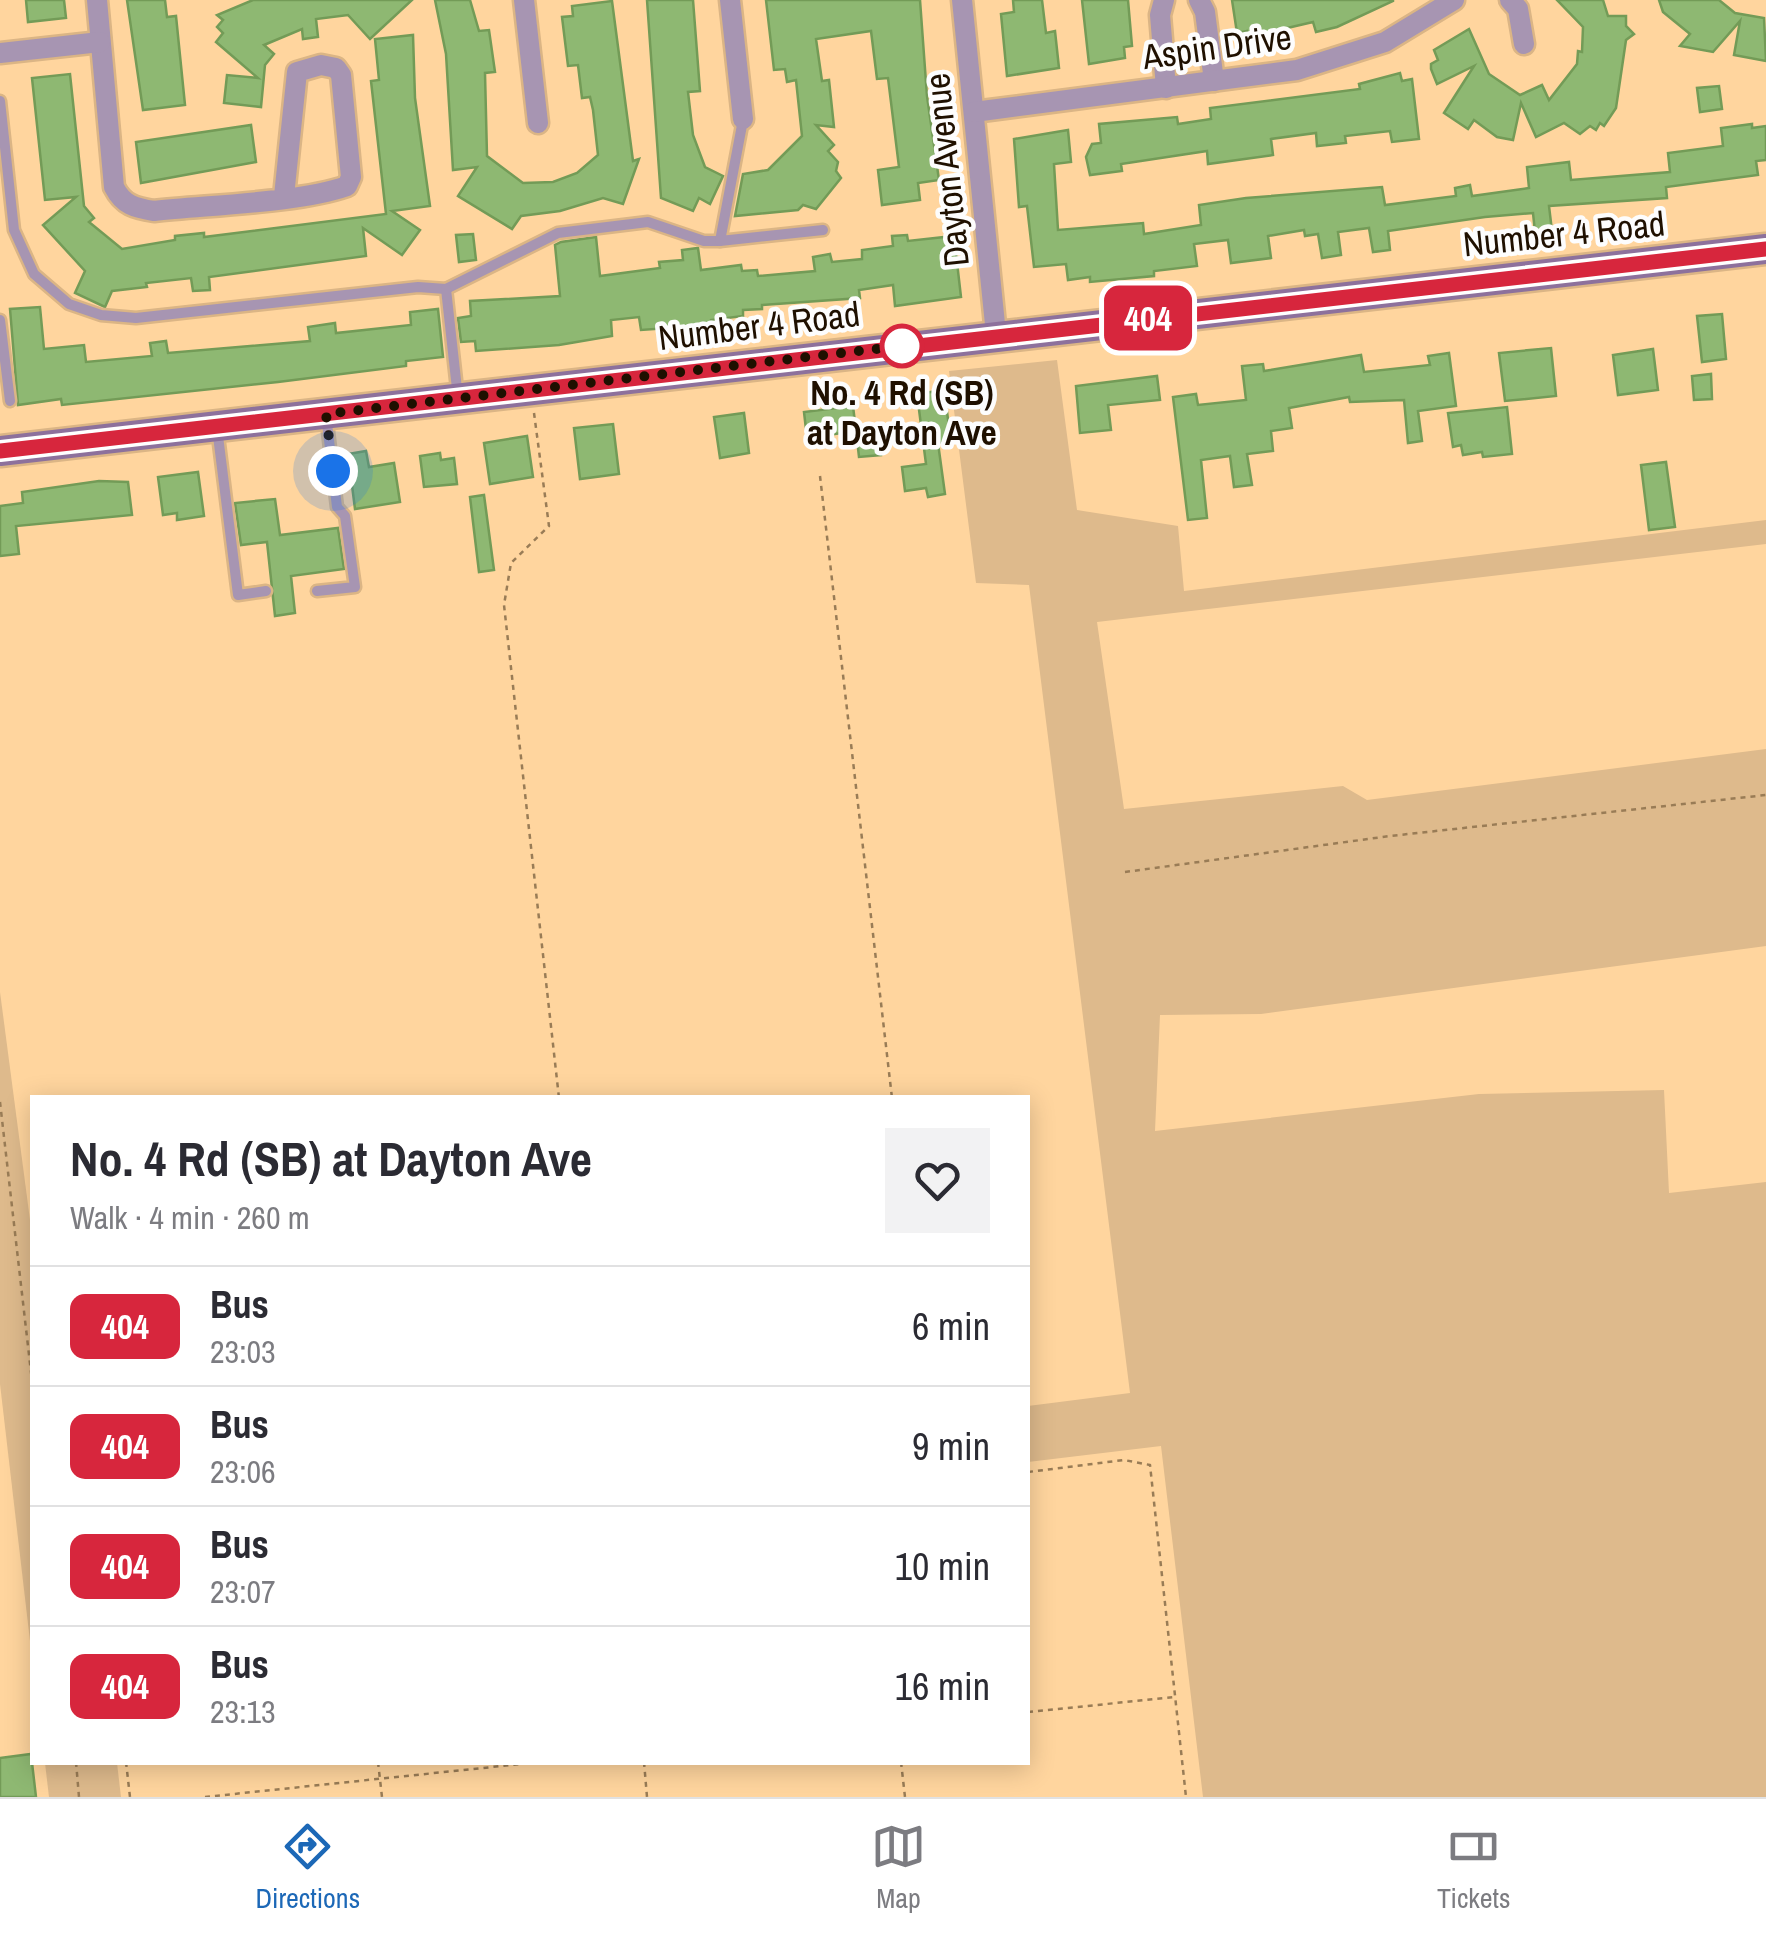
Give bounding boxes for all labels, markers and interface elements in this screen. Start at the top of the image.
street label: Aspin Drive [1138,13,1294,80]
street label: Dayton Avenue [913,71,980,269]
street label: Number 4 Road [1461,200,1667,267]
line badge: 404 [1090,286,1206,350]
street label: Number 4 Road [656,290,862,361]
text: 404 [1124,295,1172,342]
marker: No. 4 Rd (SB) at Dayton Ave [881,325,923,367]
place label: No. 4 Rd (SB) at Dayton Ave [807,369,997,456]
your location [308,446,358,496]
text: No. 4 Rd (SB) at Dayton Ave [70,1126,592,1191]
button: heart [885,1128,990,1233]
text: Walk · 4 min · 260 m [70,1196,310,1239]
text: Bus [210,1279,269,1330]
text: 6 min [912,1301,990,1352]
text: 404 [101,1303,149,1350]
text: 23:03 [210,1330,276,1373]
text: Bus [210,1399,269,1450]
text: 9 min [912,1421,990,1472]
text: 404 [101,1423,149,1470]
text: 23:06 [210,1450,276,1493]
text: Bus [210,1519,269,1570]
text: 10 min [895,1541,990,1592]
text: 404 [101,1543,149,1590]
text: 23:07 [210,1570,276,1613]
text: Bus [210,1639,269,1690]
text: 16 min [895,1661,990,1712]
text: 404 [101,1663,149,1710]
text: 23:13 [210,1690,276,1733]
tab: Directions [255,1819,360,1917]
tab: Map [871,1819,926,1917]
tab: Tickets [1437,1819,1511,1917]

